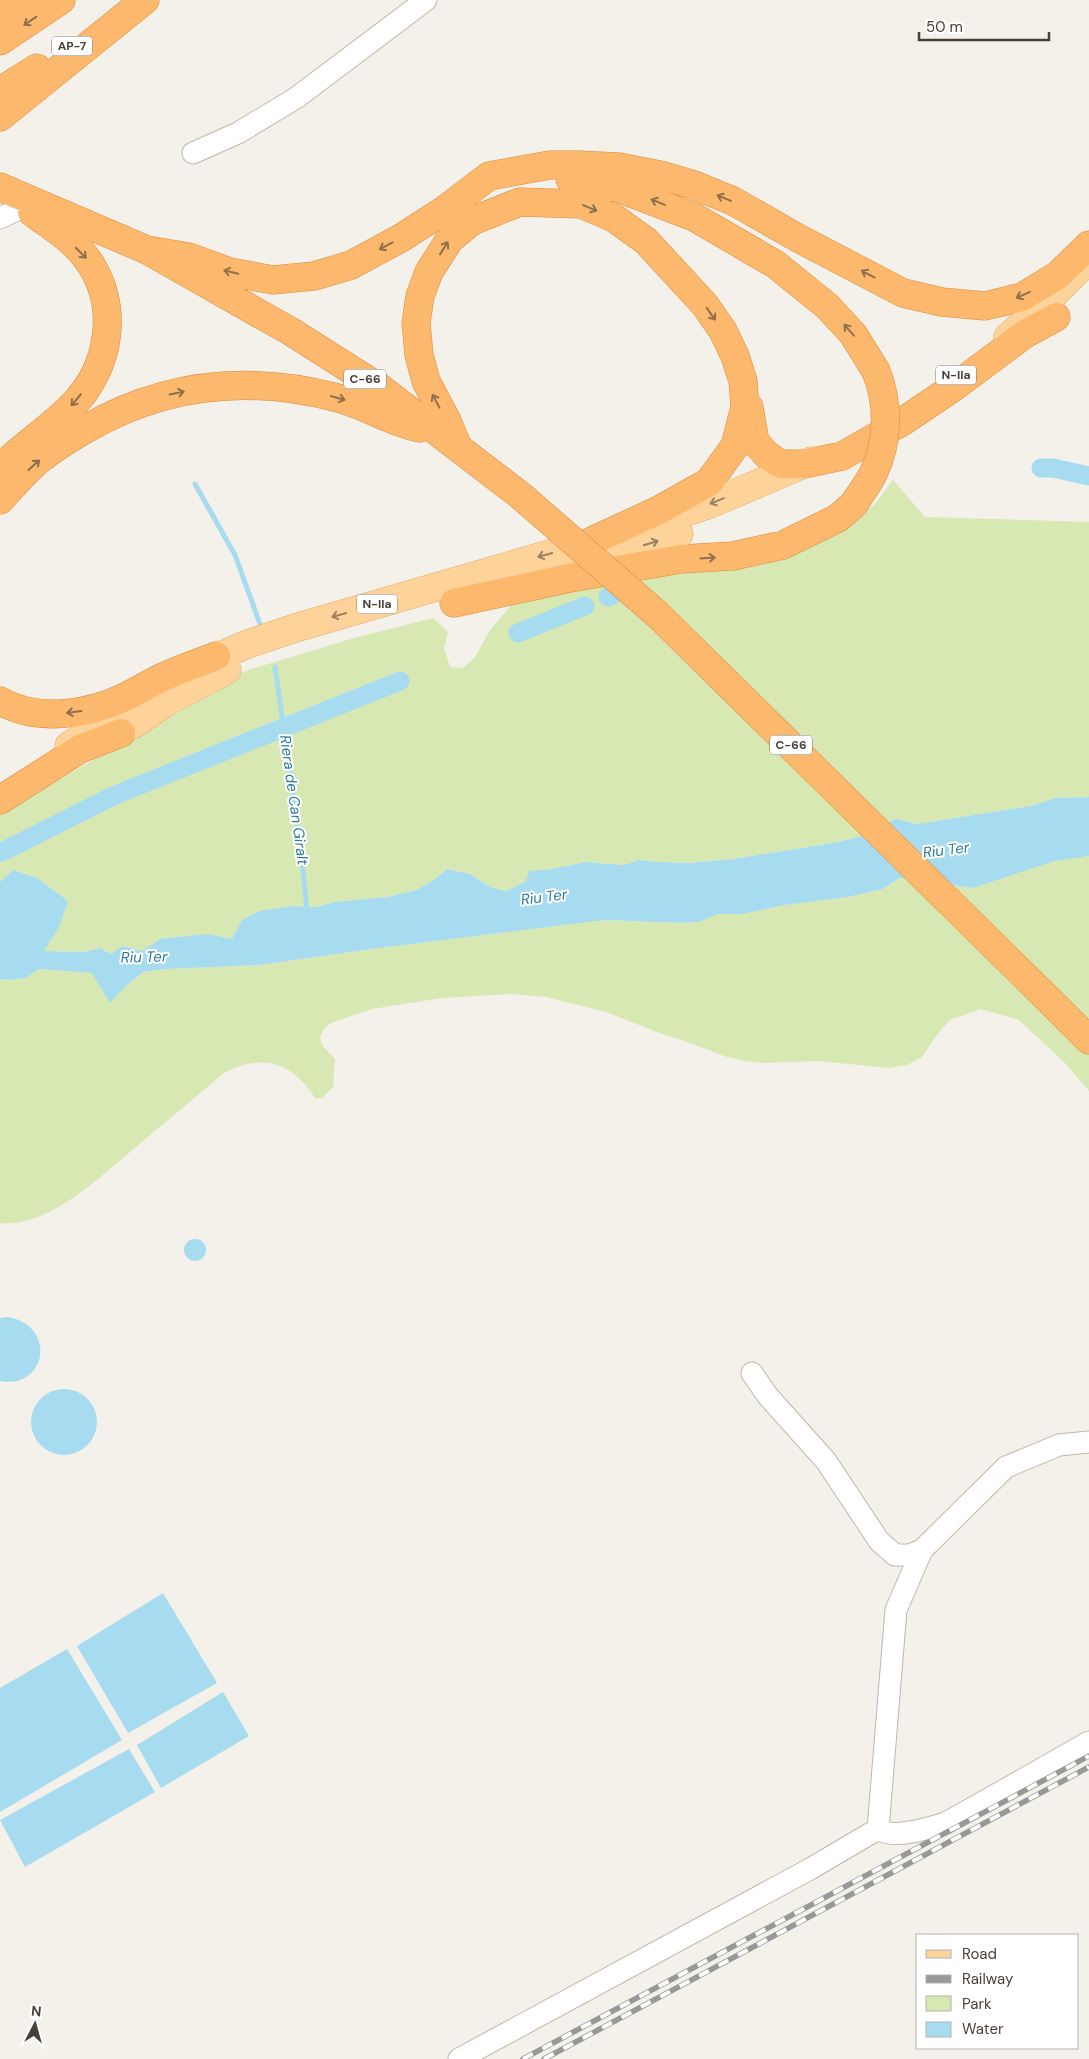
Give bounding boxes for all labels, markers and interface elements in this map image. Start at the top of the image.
scale bar [919,10,1049,42]
one-way arrow [24,16,38,26]
text: 50 m [926,17,963,37]
road number: AP-7 [52,36,92,56]
one-way arrow [717,192,732,201]
one-way arrow [651,197,666,206]
one-way arrow [582,204,597,214]
one-way arrow [379,242,394,251]
one-way arrow [439,242,449,256]
one-way arrow [75,247,87,259]
one-way arrow [223,267,239,276]
one-way arrow [861,269,876,278]
one-way arrow [1016,291,1031,301]
one-way arrow [706,306,716,320]
one-way arrow [844,324,855,337]
road number: N-IIa [936,366,976,384]
road number: C-66 [344,369,386,388]
one-way arrow [169,387,185,397]
one-way arrow [70,394,82,407]
one-way arrow [330,394,346,404]
one-way arrow [431,394,440,409]
one-way arrow [28,460,41,471]
one-way arrow [710,497,725,507]
one-way arrow [643,538,659,548]
one-way arrow [537,551,553,561]
one-way arrow [700,553,716,562]
road number: N-IIa [357,594,397,614]
one-way arrow [331,611,347,621]
one-way arrow [66,707,82,717]
water label: Riera de Can Giralt [275,734,313,867]
road number: C-66 [770,736,812,754]
water label: Riu Ter [922,837,971,863]
water label: Riu Ter [520,884,569,910]
water label: Riu Ter [120,947,168,967]
legend [916,1934,1079,2049]
text: Road [962,1944,997,1964]
text: Railway [962,1969,1014,1989]
text: Park [962,1994,992,2014]
north arrow [10,1999,60,2049]
text: N [30,2002,42,2021]
text: Water [962,2019,1004,2039]

